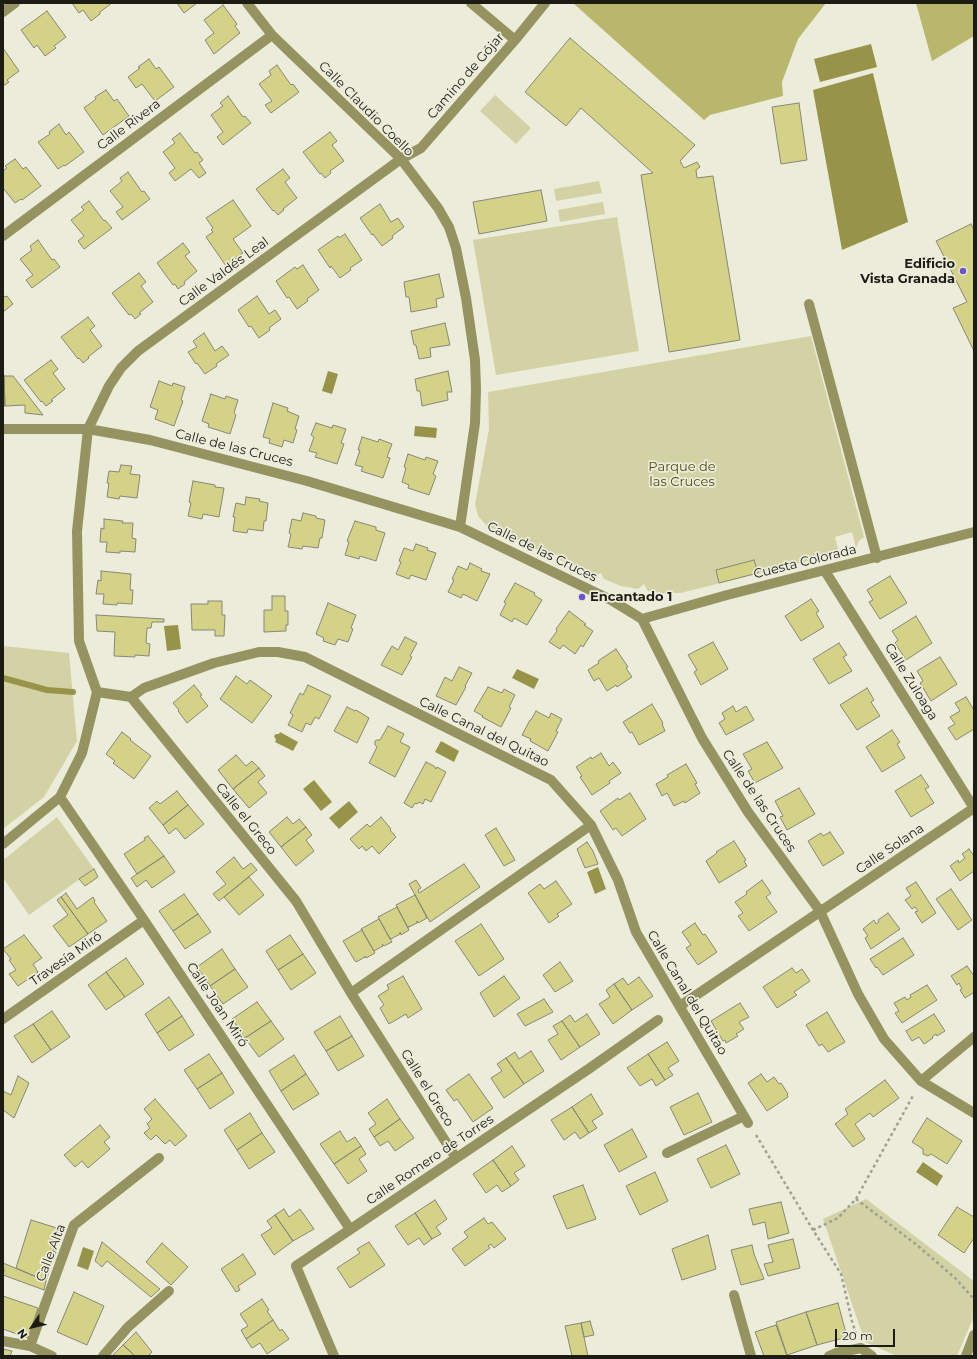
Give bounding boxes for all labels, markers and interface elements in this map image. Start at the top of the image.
street label: Camino de Gójar [424,30,508,122]
street label: Calle Claudio Coello [315,58,417,160]
street label: Calle Rivera [94,96,164,154]
street label: Calle Valdés Leal [176,234,272,310]
place label: Edificio Vista Granada [860,256,955,287]
marker: Edificio Vista Granada [958,266,968,276]
street label: Calle de las Cruces [174,426,294,470]
park label: Parque de las Cruces [648,459,716,490]
street label: Calle de las Cruces [484,519,600,585]
street label: Cuesta Colorada [752,542,858,582]
place label: Encantado 1 [590,589,672,605]
marker: Encantado 1 [577,592,587,602]
street label: Calle Zuloaga [881,641,941,723]
street label: Calle Canal del Quitao [416,694,552,770]
street label: Calle de las Cruces [719,747,799,855]
street label: Calle el Greco [212,780,280,858]
street label: Calle Solana [853,820,927,878]
street label: Travesía Miró [27,928,105,990]
street label: Calle Canal del Quitao [644,928,730,1058]
street label: Calle Joan Miró [183,960,251,1050]
street label: Calle el Greco [397,1047,457,1129]
street label: Calle Romero de Torres [363,1112,497,1208]
street label: Calle Alta [33,1222,69,1284]
north arrow [12,1307,52,1347]
scale bar [837,1321,897,1347]
text: N [14,1326,30,1342]
text: 20 m [842,1328,873,1343]

